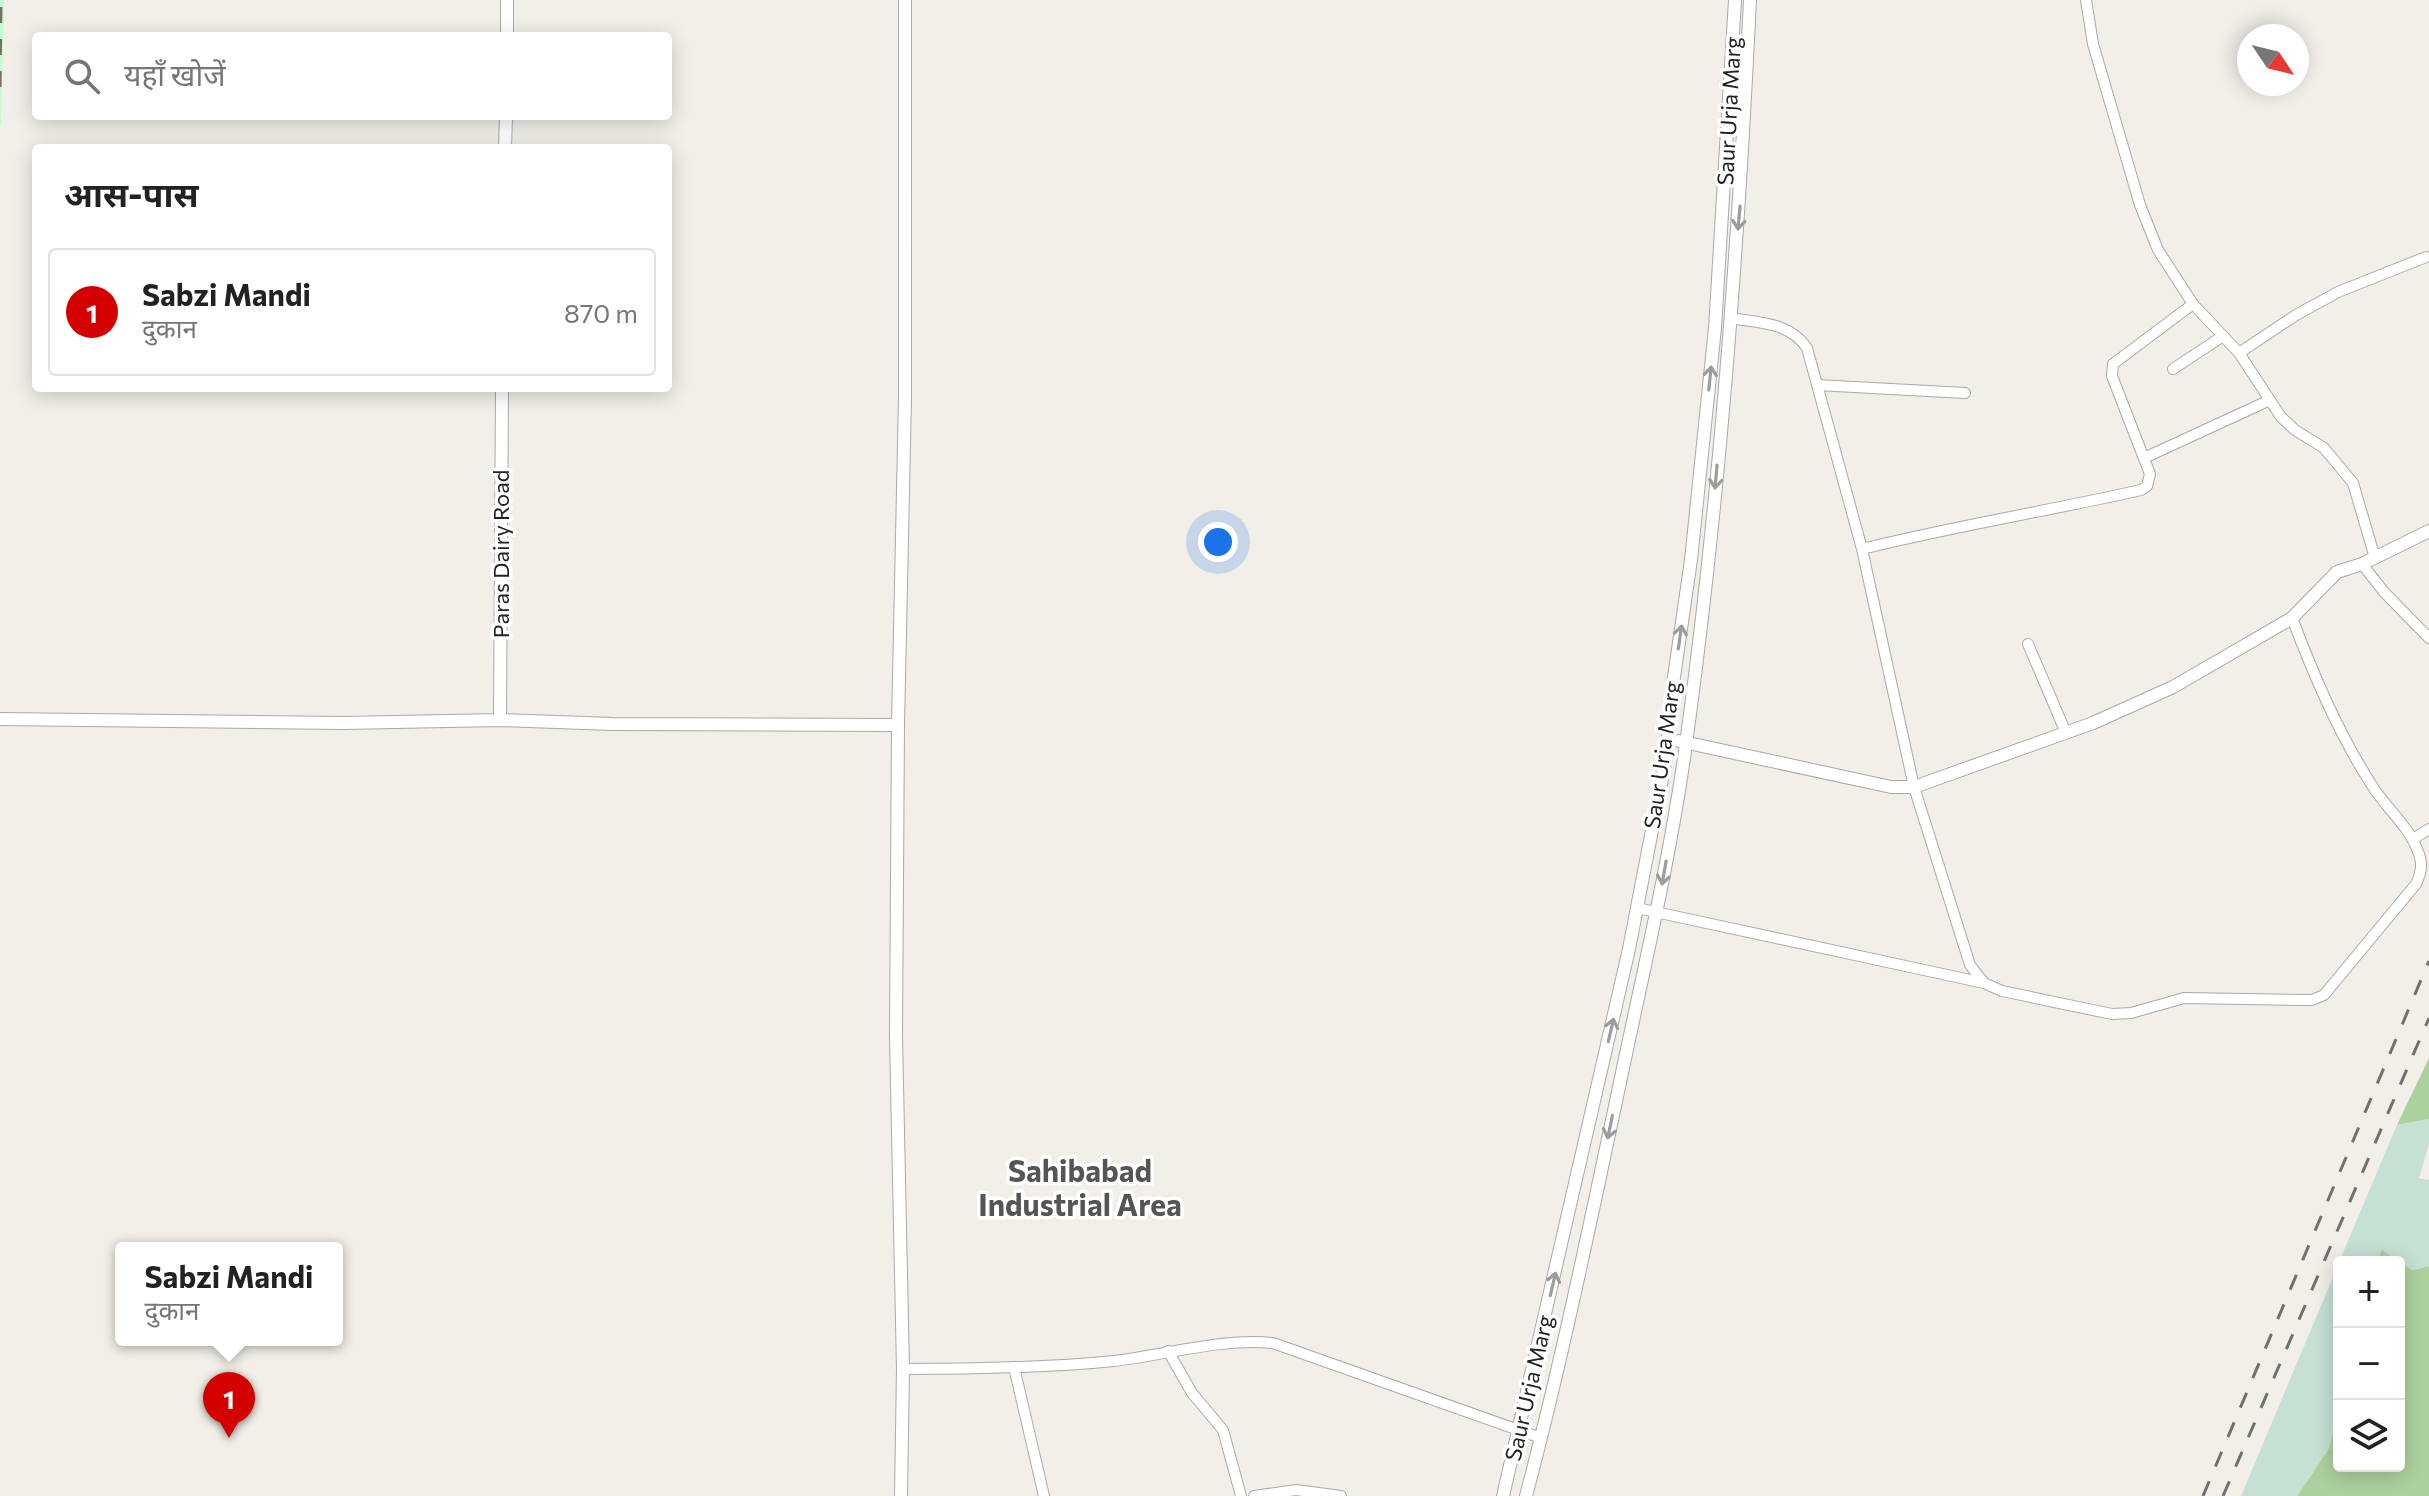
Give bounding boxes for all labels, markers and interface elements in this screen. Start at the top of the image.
north arrow [2237,24,2309,96]
search box [32,32,672,120]
street label: Saur Urja Marg [1711,36,1746,186]
icon: search [60,54,104,98]
text: यहाँ खोजें [124,55,225,92]
text: आस-पास [64,172,199,214]
one-way arrow [1731,204,1746,231]
text: Sabzi Mandi [142,275,311,312]
text: 1 [86,297,98,328]
text: 870 m [564,297,638,328]
text: दुकान [142,312,197,343]
one-way arrow [1702,366,1717,392]
one-way arrow [1708,463,1723,490]
street label: Paras Dairy Road [487,470,514,638]
your location [1198,522,1238,562]
one-way arrow [1673,625,1688,650]
street label: Saur Urja Marg [1638,679,1685,831]
one-way arrow [1656,860,1671,885]
one-way arrow [1604,1018,1619,1044]
one-way arrow [1602,1114,1617,1140]
district label: Sahibabad Industrial Area [978,1151,1182,1222]
popup [115,1242,343,1346]
map controls [2333,1256,2405,1472]
button: + [2333,1256,2405,1328]
text: Sabzi Mandi [145,1257,313,1294]
one-way arrow [1546,1271,1561,1297]
text: दुकान [145,1294,200,1325]
street label: Saur Urja Marg [1499,1312,1558,1463]
button: − [2333,1328,2405,1400]
pin: 1 [203,1372,255,1438]
button: layers [2333,1400,2405,1472]

